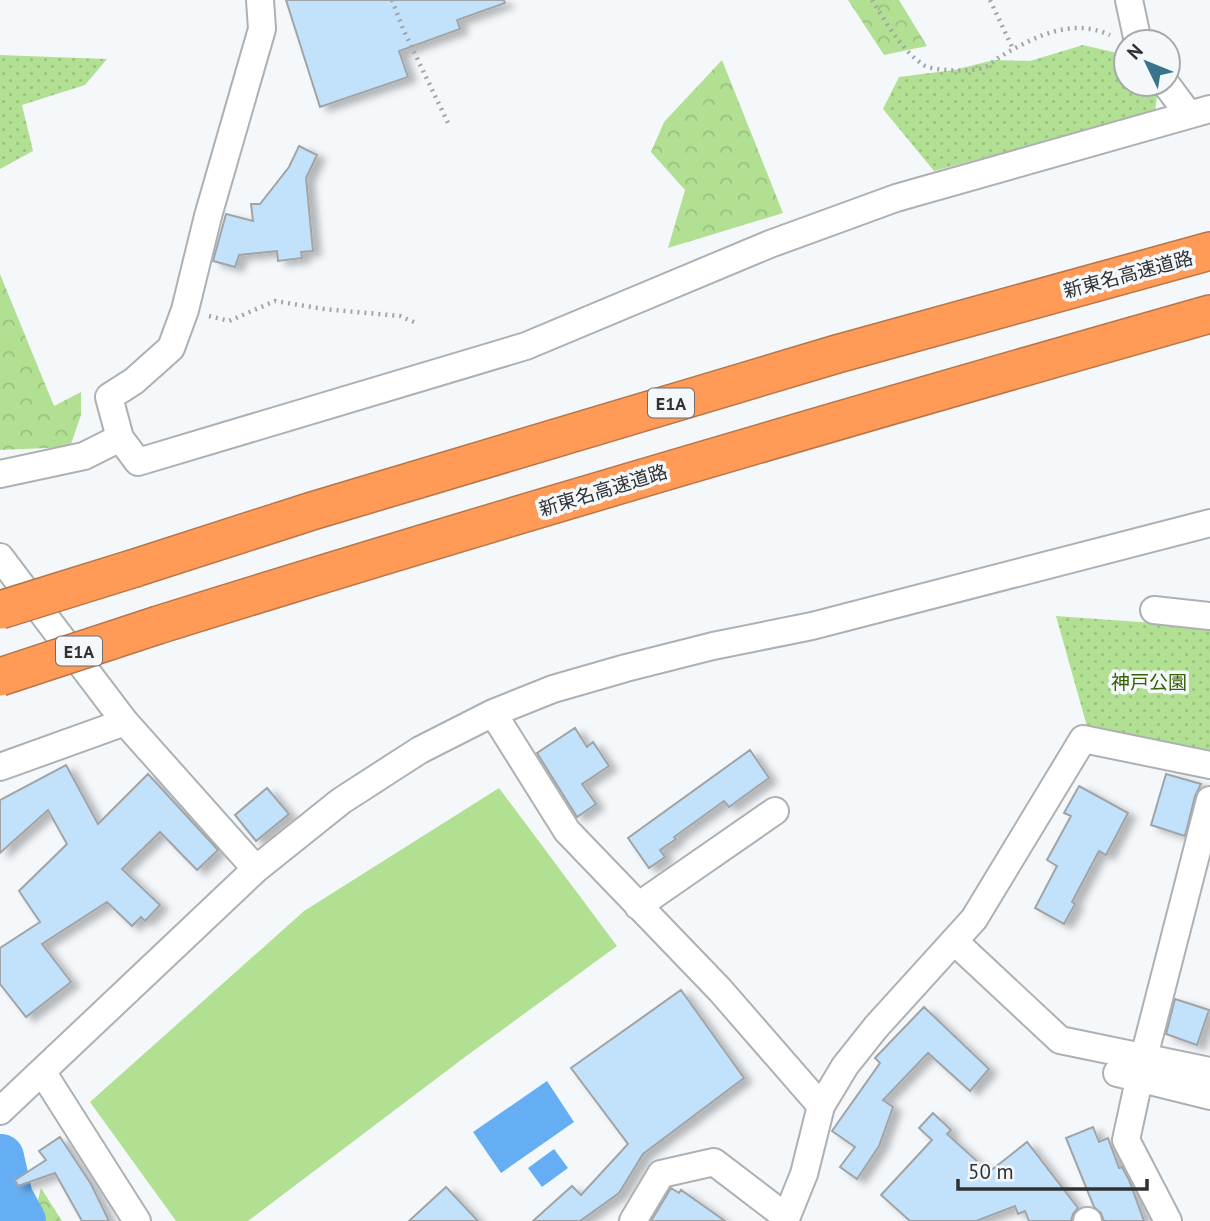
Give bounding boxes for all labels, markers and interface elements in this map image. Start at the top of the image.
north arrow [1112,28,1182,98]
text: N [1122,39,1148,64]
street label: 新東名高速道路 [1061,245,1195,303]
road number: E1A [648,388,694,418]
street label: 新東名高速道路 [536,459,670,521]
road number: E1A [56,636,102,666]
park label: 神戸公園 [1111,670,1187,694]
scale bar [958,1148,1147,1192]
text: 50 m [968,1158,1014,1185]

